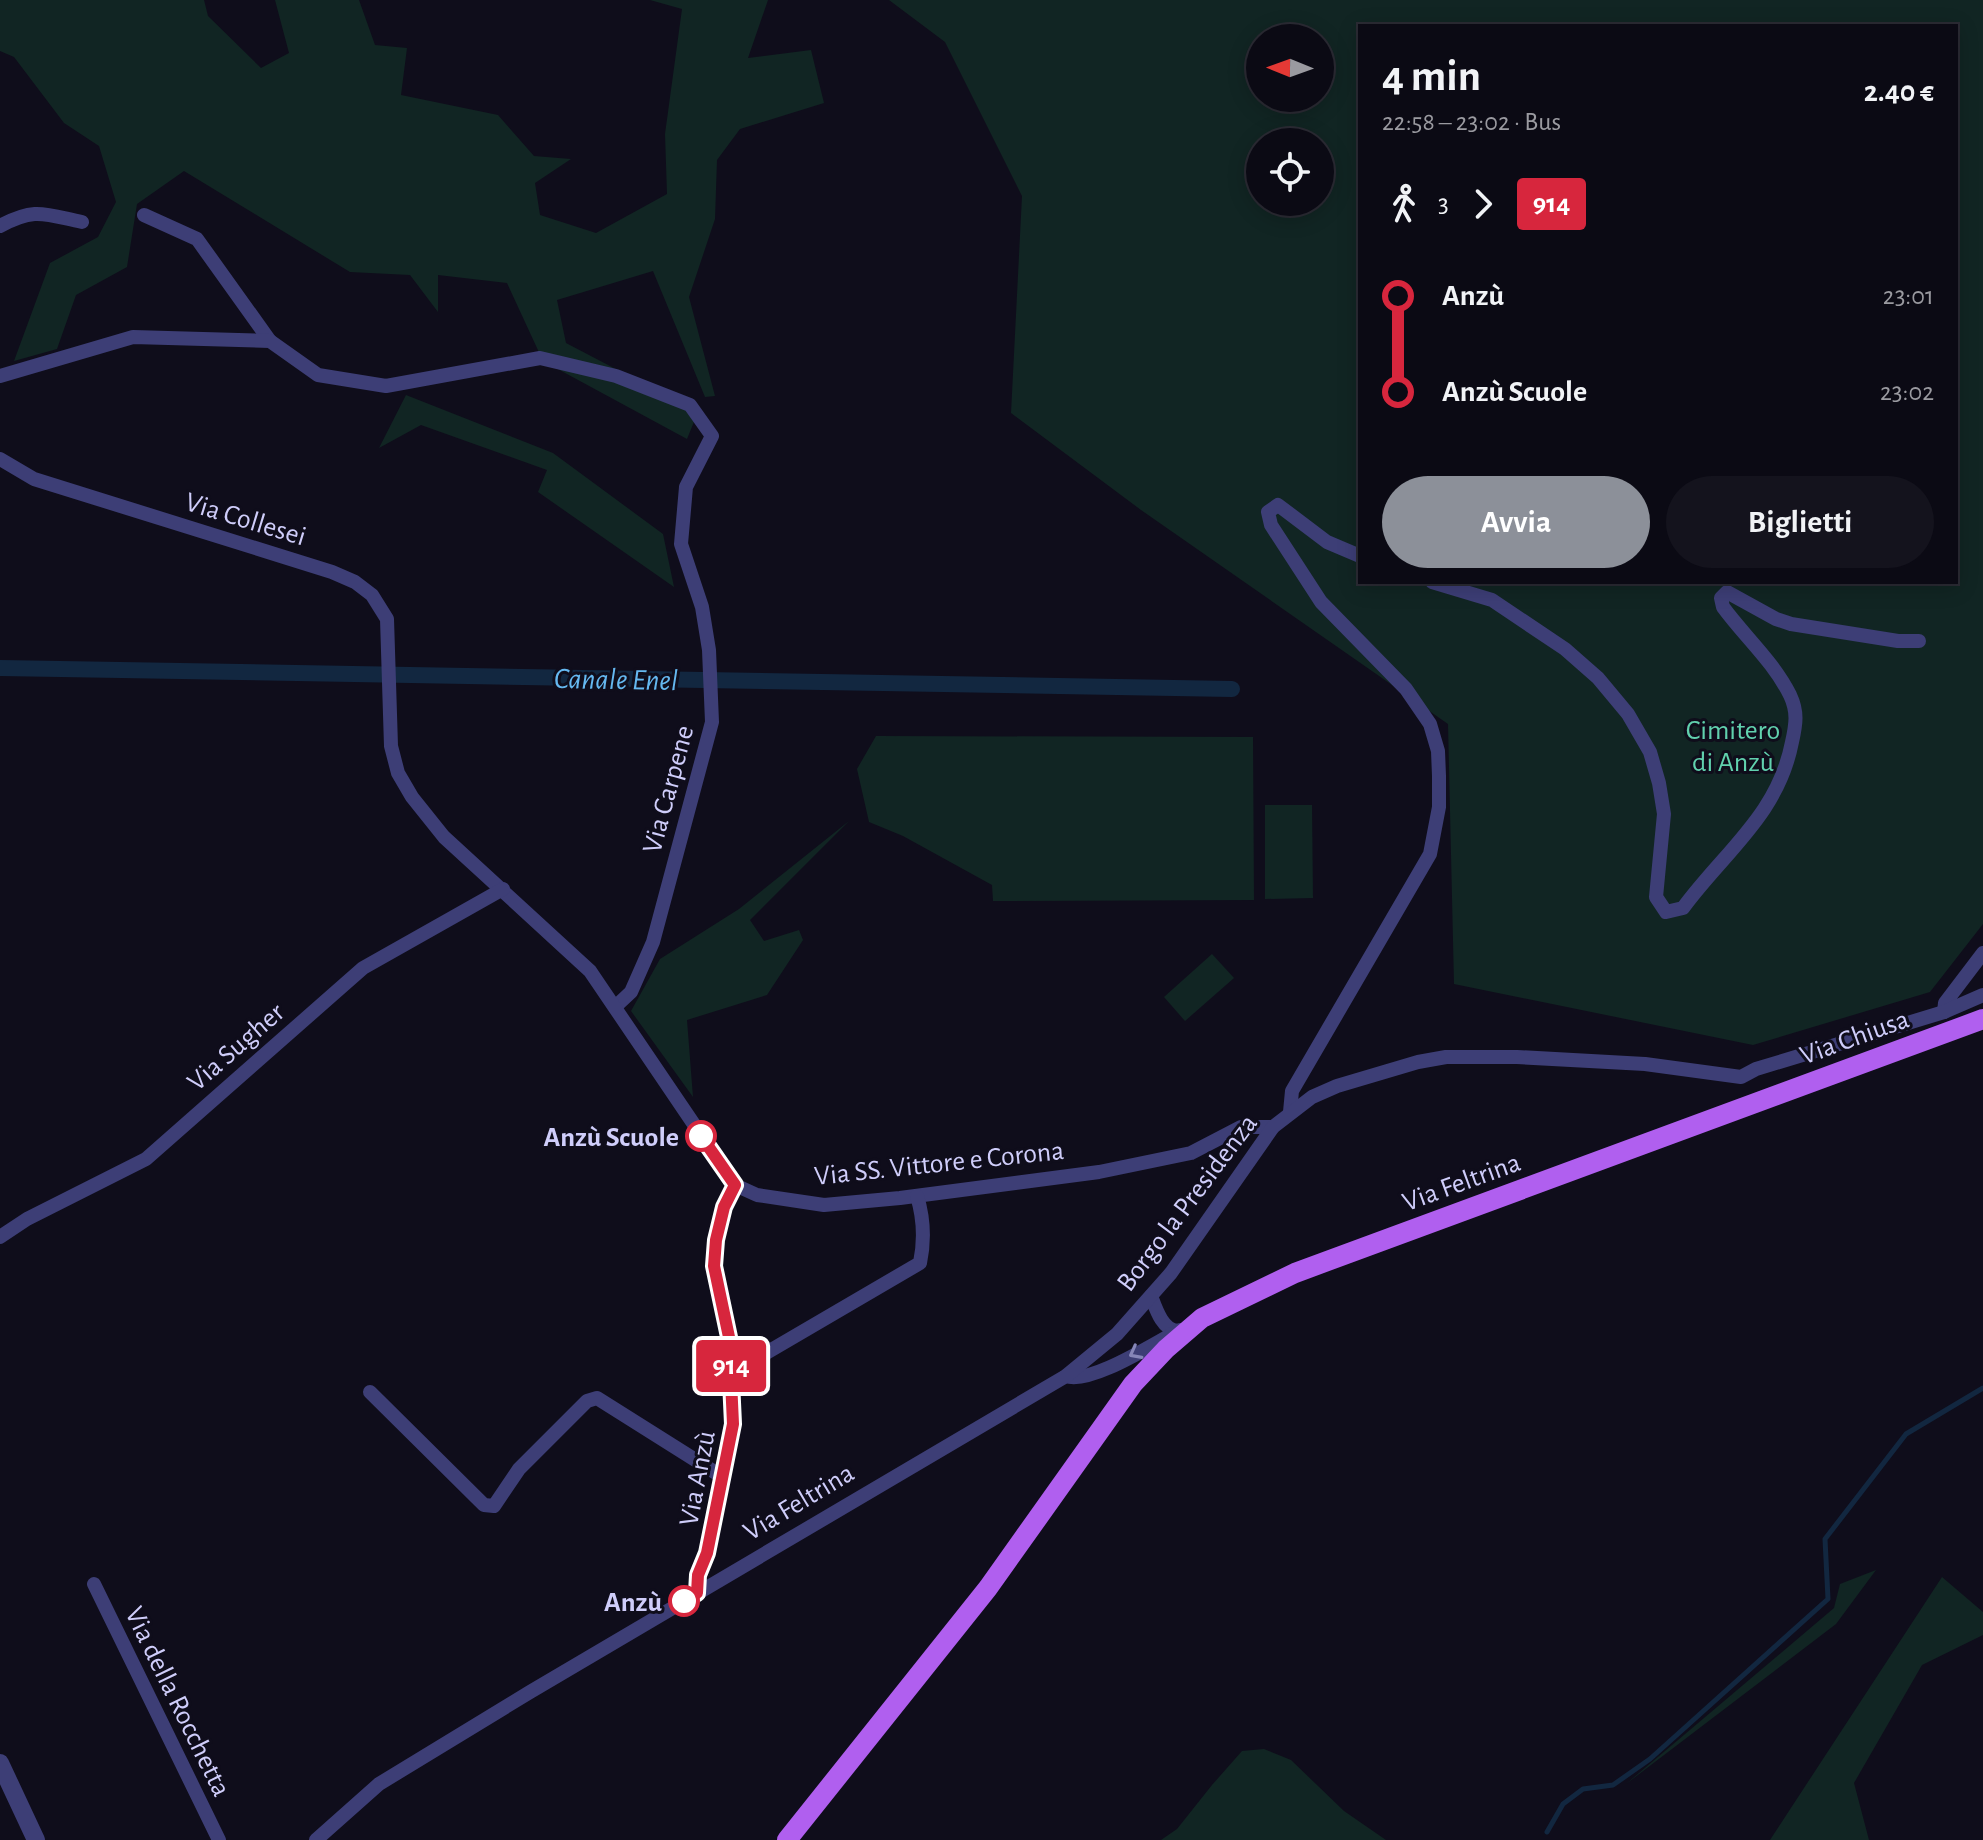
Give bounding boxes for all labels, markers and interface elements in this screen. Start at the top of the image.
north arrow [1246,24,1334,112]
map controls [1246,24,1334,216]
text: 4 min [1382,55,1481,99]
text: 2.40 € [1864,77,1934,107]
text: 22:58 – 23:02 · Bus [1382,109,1561,135]
button: locate [1246,128,1334,216]
icon: walk [1382,182,1426,226]
icon: forward [1461,182,1505,226]
text: 914 [1533,190,1570,218]
text: 3 [1438,191,1449,217]
text: Anzù [1442,281,1504,311]
text: 23:01 [1883,283,1934,309]
text: Anzù Scuole [1442,377,1587,407]
text: 23:02 [1880,379,1934,405]
button: Avvia [1382,476,1650,568]
button: Biglietti [1666,476,1934,568]
street label: Via Collesei [182,488,309,552]
water label: Canale Enel [554,664,678,696]
park label: Cimitero di Anzù [1686,717,1780,777]
street label: Via Carpene [638,723,699,856]
street label: Via Sugher [183,998,290,1097]
street label: Via Chiusa [1797,1005,1913,1070]
street label: Borgo la Presidenza [1112,1110,1263,1297]
marker: Anzù Scuole [686,1121,716,1151]
place label: Anzù Scuole [544,1124,679,1152]
street label: Via SS. Vittore e Corona [813,1137,1065,1191]
street label: Via Feltrina [1399,1149,1524,1217]
line badge: 914 [685,1340,777,1392]
one-way arrow [1129,1343,1143,1359]
text: 914 [712,1352,750,1380]
street label: Via Anzù [675,1428,721,1528]
street label: Via Feltrina [739,1459,859,1546]
marker: Anzù [669,1586,699,1616]
place label: Anzù [604,1589,662,1617]
street label: Via della Rocchetta [119,1603,235,1801]

